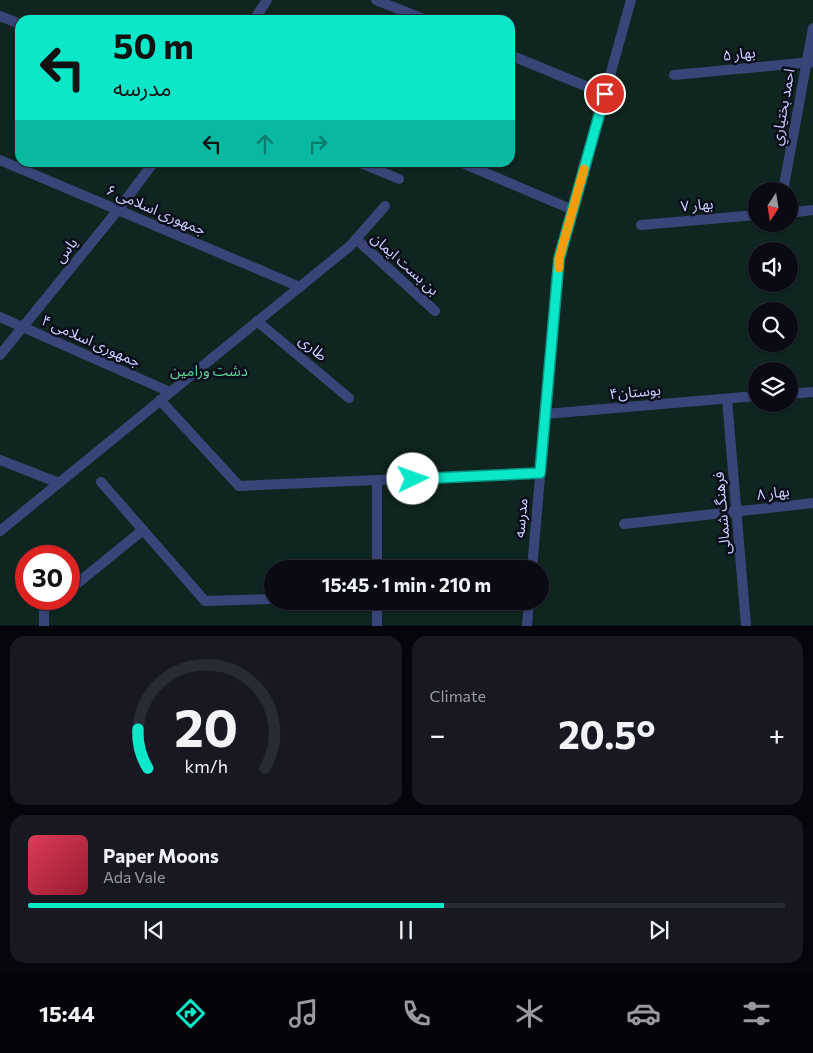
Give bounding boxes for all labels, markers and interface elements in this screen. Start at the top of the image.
text: 50 m [113,23,194,66]
icon: left [30,35,95,100]
street label: بهار ۵ [722,42,756,65]
street label: احمد بختياري [766,67,801,147]
pin [584,73,626,115]
text: مدرسه [113,74,172,101]
icon: arrive [591,80,619,108]
icon: left [198,130,226,158]
icon: ahead [251,130,279,158]
icon: right [304,130,332,158]
street label: جمهوری اسلامی ۶ [103,180,209,239]
north arrow [748,182,798,232]
map controls [748,182,798,412]
street label: بهار ۷ [680,194,714,215]
street label: بن بست ایمان [367,228,443,299]
street label: یاس [50,233,81,266]
button: sound [748,242,798,292]
button: search [748,302,798,352]
street label: جمهوری اسلامی ۴ [39,310,144,371]
street label: طاری [295,330,331,365]
park label: دشت ورامین [170,361,248,380]
button: layers [748,362,798,412]
street label: بوستان۴ [608,380,662,403]
position arrow [386,452,438,504]
street label: فرهنگ شمالی [708,471,735,555]
street label: بهار ۸ [755,481,790,504]
street label: مدرسه [509,497,532,539]
speed limit sign: 30 [15,545,80,610]
text: 15:45 · 1 min · 210 m [322,573,491,596]
text: Climate [430,686,486,705]
text: 20 [174,694,238,758]
text: 20.5° [558,710,656,757]
text: − [430,717,445,751]
text: + [769,717,785,751]
text: km/h [184,755,227,777]
text: Paper Moons [103,844,219,867]
text: Ada Vale [103,867,165,886]
icon: previous [140,916,168,944]
icon: pause [392,916,420,944]
icon: next [645,916,673,944]
icon: directions [173,996,208,1031]
icon: music [286,996,321,1031]
icon: phone [399,996,434,1031]
icon: climate [512,996,547,1031]
icon: car [626,996,661,1031]
icon: filters [739,996,774,1031]
text: 15:44 [39,1000,95,1027]

